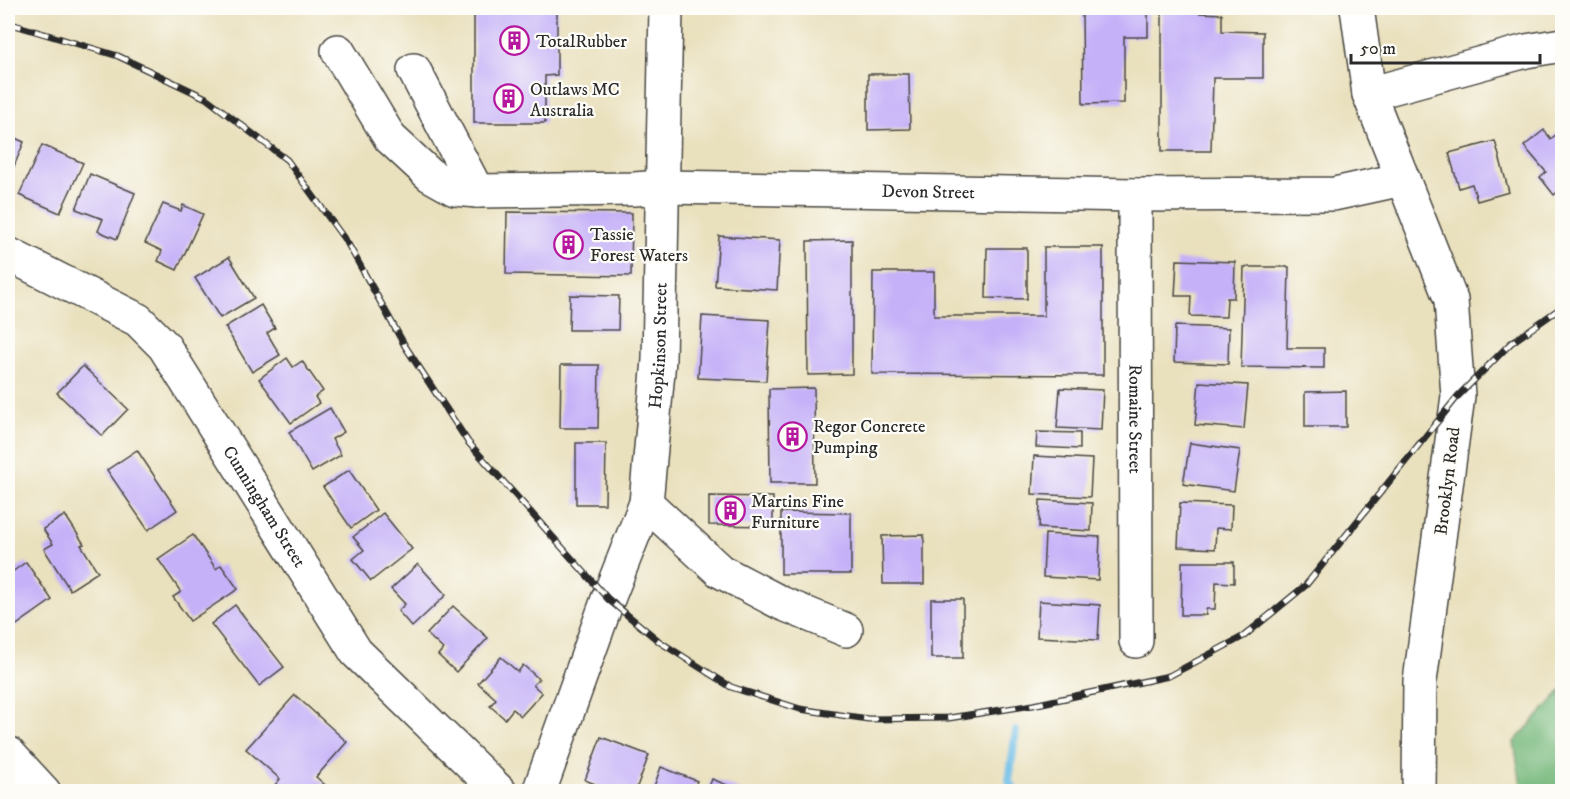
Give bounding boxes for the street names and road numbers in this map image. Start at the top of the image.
street label: Devon Street [881,181,975,204]
street label: Hopkinson Street [645,282,673,410]
street label: Romaine Street [1123,364,1146,474]
street label: Brooklyn Road [1430,426,1466,536]
street label: Cunningham Street [217,442,310,572]

